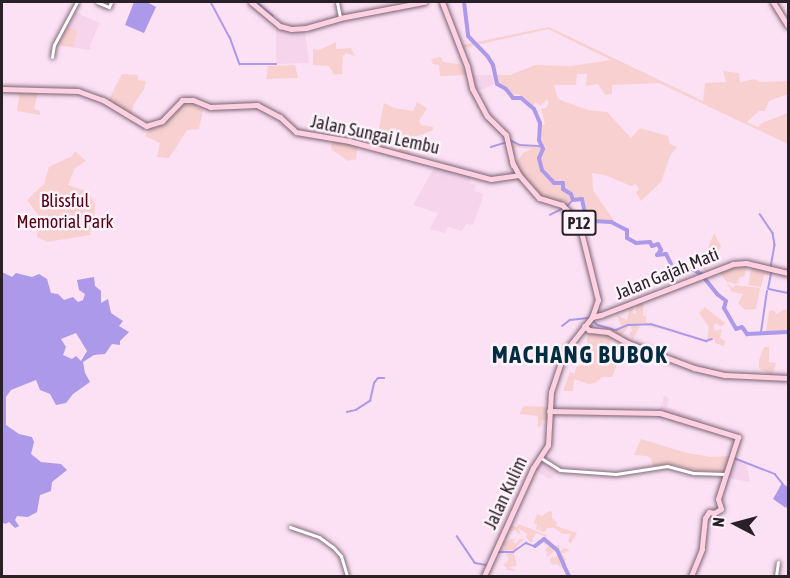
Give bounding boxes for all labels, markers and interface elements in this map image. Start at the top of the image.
street label: Jalan Sungai Lembu [309,111,441,159]
park label: Blissful Memorial Park [17,191,113,234]
road number: P12 [561,210,597,236]
street label: Jalan Gajah Mati [612,243,722,305]
district label: MACHANG BUBOK [492,341,668,369]
street label: Jalan Kulim [480,453,532,533]
north arrow [706,494,766,554]
text: N [709,516,728,528]

